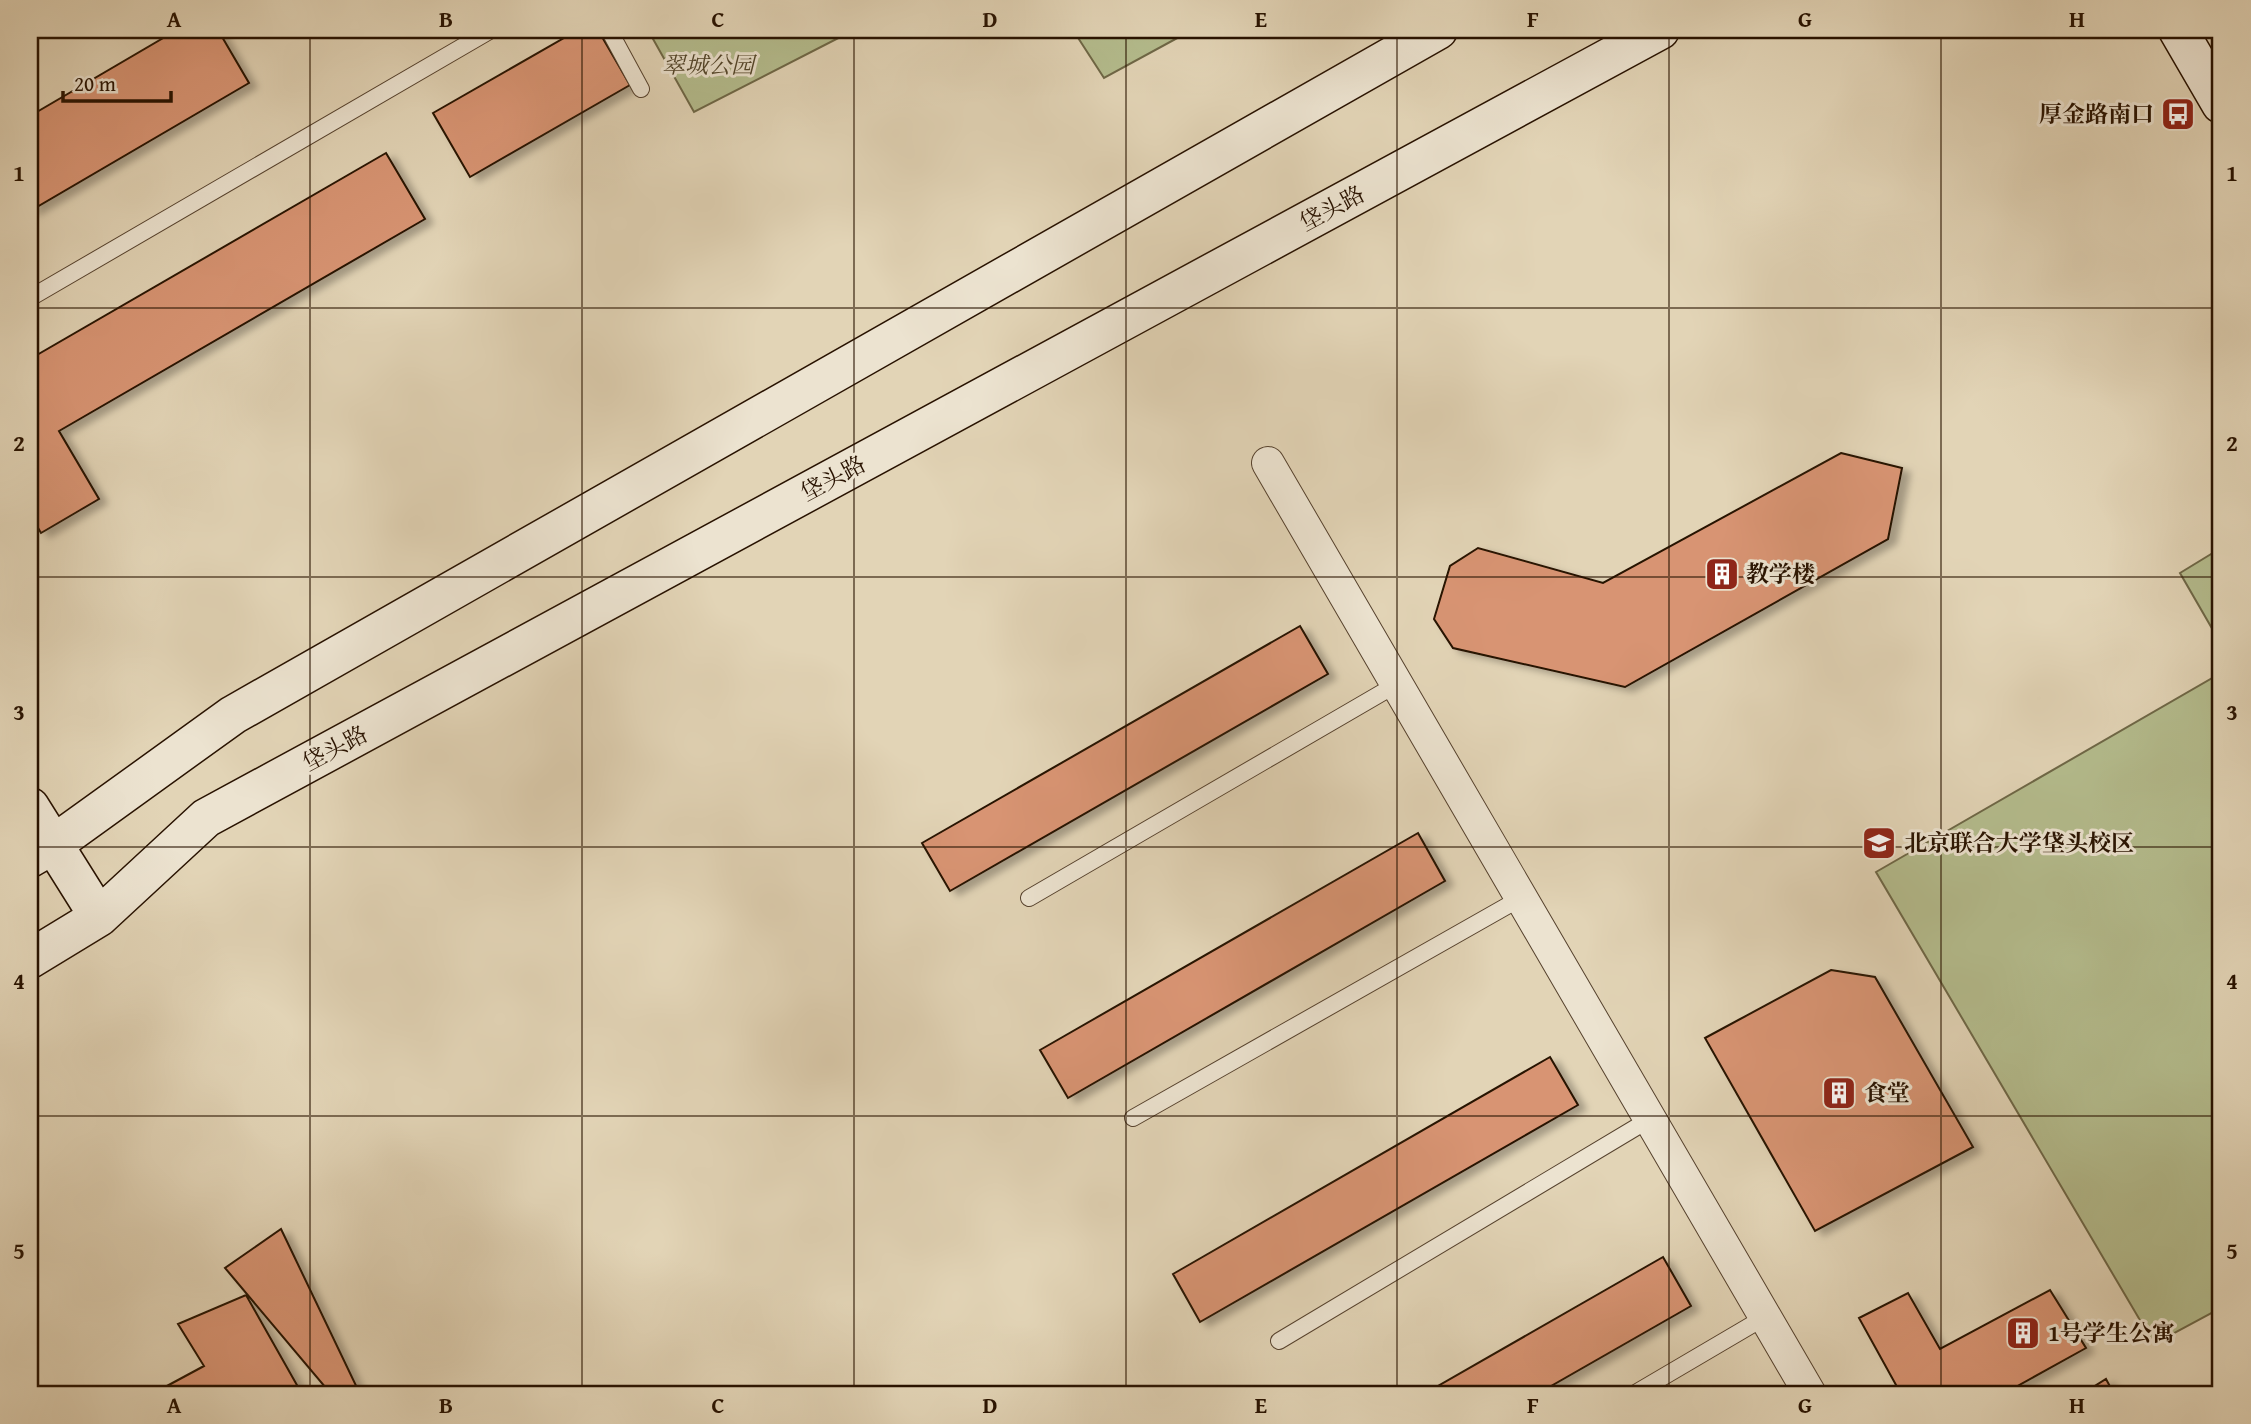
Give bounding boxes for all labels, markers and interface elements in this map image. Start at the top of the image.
text: A [167,2,182,35]
text: B [439,2,453,35]
text: C [711,2,725,35]
text: D [983,2,998,35]
text: E [1255,2,1267,35]
text: F [1527,2,1539,35]
text: G [1798,2,1812,35]
text: H [2069,2,2085,35]
park label: 翠城公园 [662,48,758,81]
scale bar [63,60,172,104]
text: 20 m [74,68,116,99]
bus stop icon: 厚金路南口 [2159,95,2197,133]
place label: 厚金路南口 [2039,97,2154,130]
text: 1 [13,156,25,189]
text: 1 [2226,156,2238,189]
street label: 垡头路 [1294,177,1370,238]
text: 2 [13,426,25,459]
text: 2 [2226,426,2238,459]
street label: 垡头路 [795,447,871,508]
building icon: 教学楼 [1703,555,1741,593]
place label: 教学楼 [1746,557,1815,590]
text: 3 [13,695,25,728]
text: 3 [2226,695,2238,728]
street label: 垡头路 [297,717,373,778]
school or university icon: 北京联合大学垡头校区 [1860,824,1898,862]
place label: 北京联合大学垡头校区 [1904,826,2134,859]
text: 4 [13,964,25,997]
text: 4 [2226,964,2238,997]
building icon: 食堂 [1820,1074,1858,1112]
place label: 食堂 [1864,1076,1910,1109]
text: 5 [13,1234,25,1267]
text: 5 [2226,1234,2238,1267]
building icon: 1号学生公寓 [2004,1314,2042,1352]
place label: 1号学生公寓 [2048,1316,2175,1349]
text: A [167,1388,182,1421]
text: B [439,1388,453,1421]
text: C [711,1388,725,1421]
text: D [983,1388,998,1421]
text: E [1255,1388,1267,1421]
text: F [1527,1388,1539,1421]
text: G [1798,1388,1812,1421]
text: H [2069,1388,2085,1421]

